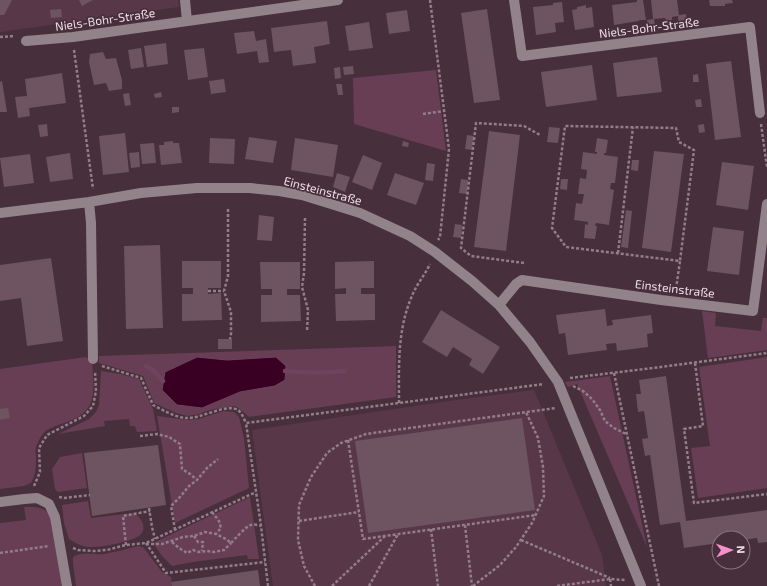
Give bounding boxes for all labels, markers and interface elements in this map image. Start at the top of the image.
street label: Niels-Bohr-Straße [54,5,156,33]
street label: Niels-Bohr-Straße [598,14,700,40]
street label: Einsteinstraße [282,173,364,207]
street label: Einsteinstraße [634,276,716,300]
north arrow [711,530,751,570]
text: N [735,545,748,554]

